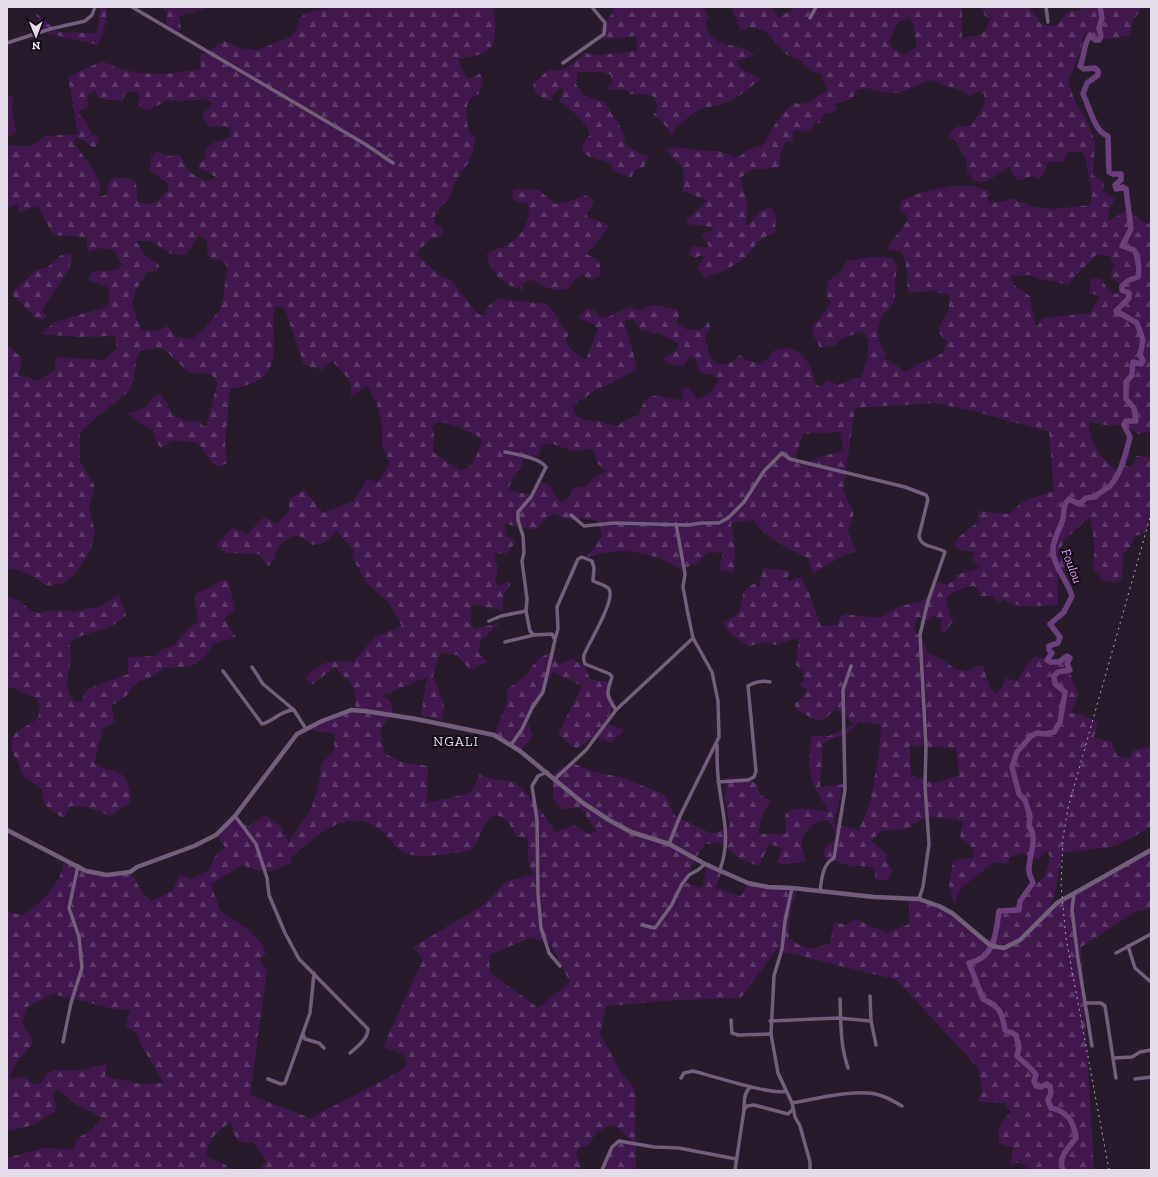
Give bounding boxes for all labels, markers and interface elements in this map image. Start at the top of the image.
north arrow [16,16,56,56]
text: N [31,39,40,52]
water label: Foulou [1059,547,1086,586]
district label: NGALI [433,733,479,750]

